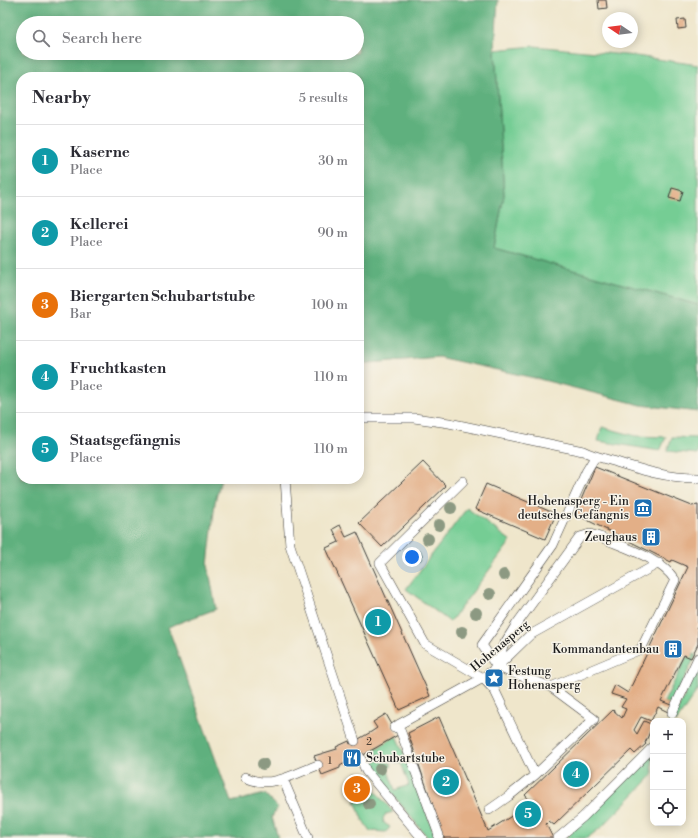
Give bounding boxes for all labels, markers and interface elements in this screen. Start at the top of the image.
north arrow [602,12,638,48]
search box [16,16,364,60]
icon: search [30,27,52,49]
text: Search here [62,29,142,48]
text: Nearby [32,87,91,109]
text: 5 results [299,90,348,106]
text: Kaserne [70,143,130,162]
text: 1 [42,153,48,169]
text: 30 m [318,153,348,169]
text: Place [70,162,102,178]
text: Kellerei [70,215,128,234]
text: 2 [41,225,49,241]
text: 90 m [317,225,348,241]
text: Place [70,234,102,250]
text: Biergarten Schubartstube [70,287,255,306]
text: 3 [41,297,49,313]
text: 100 m [312,297,348,313]
text: Bar [70,306,91,322]
text: Fruchtkasten [70,359,166,378]
text: 4 [41,369,49,385]
text: 110 m [314,369,348,385]
text: Place [70,378,102,394]
text: Staatsgefängnis [70,431,181,450]
text: 5 [41,441,49,457]
text: 110 m [314,441,348,457]
text: Place [70,450,102,466]
place label: Hohenasperg - Ein deutsches Gefängnis [518,494,629,523]
museum icon: Hohenasperg - Ein deutsches Gefängnis [632,497,654,519]
building icon: Zeughaus [640,526,662,548]
place label: Zeughaus [585,530,637,545]
your location [402,547,422,567]
pin: 1 [365,607,391,637]
street label: Hohenasperg [467,617,533,675]
building icon: Kommandantenbau [662,638,684,660]
place label: Kommandantenbau [552,642,659,657]
place label: Festung Hohenasperg [508,664,581,693]
place icon: Festung Hohenasperg [483,667,505,689]
map controls [650,718,686,826]
button: + [650,718,686,754]
house number: 2 [366,736,372,748]
restaurant icon: Schubartstube [341,747,363,769]
place label: Schubartstube [366,751,445,766]
button: − [650,754,686,790]
house number: 1 [328,755,333,767]
pin: 4 [563,759,589,789]
pin: 2 [433,767,459,797]
pin: 3 [344,774,370,804]
button: locate [650,790,686,826]
pin: 5 [515,799,541,829]

